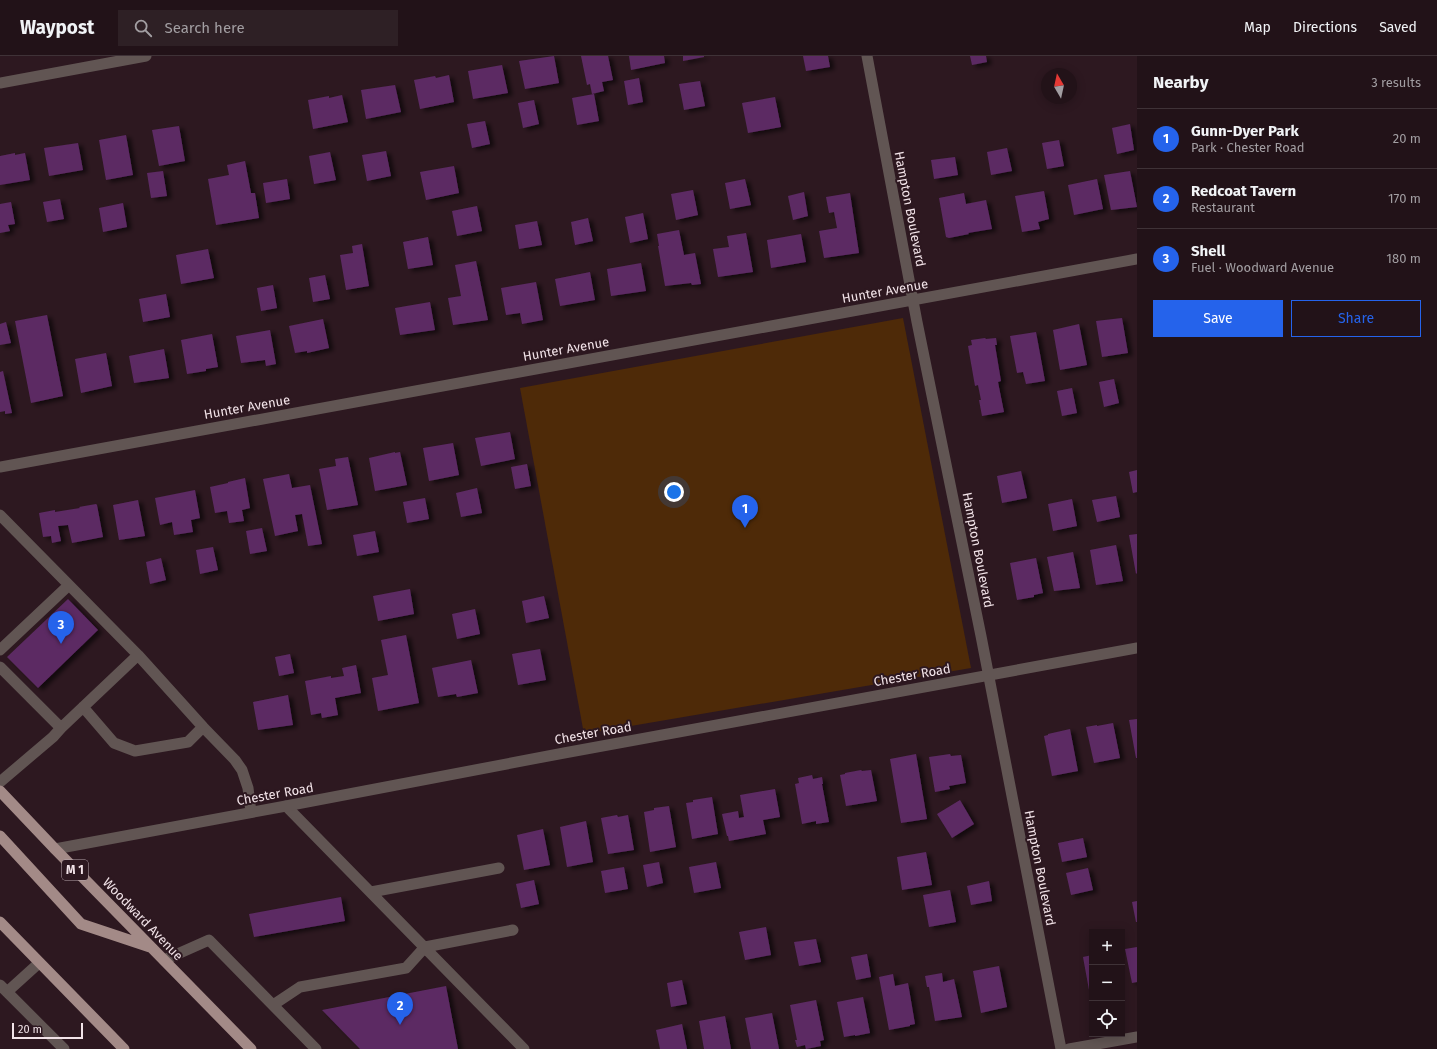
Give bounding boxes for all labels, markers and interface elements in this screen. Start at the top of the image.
search box [118,10,398,46]
text: Waypost [20,16,94,39]
icon: search [132,17,154,39]
text: Search here [164,19,245,37]
text: Map [1244,19,1271,36]
text: Directions [1293,19,1357,36]
text: Saved [1379,19,1417,36]
north arrow [1041,68,1077,104]
text: Nearby [1153,72,1208,93]
text: 3 results [1371,75,1421,90]
text: Gunn-Dyer Park [1191,122,1299,140]
text: 1 [1163,131,1169,146]
text: 20 m [1393,131,1421,146]
text: Park · Chester Road [1191,140,1305,155]
street label: Hampton Boulevard [891,150,929,268]
text: Redcoat Tavern [1191,182,1296,200]
text: 2 [1163,191,1169,206]
text: 170 m [1388,191,1421,206]
text: Restaurant [1191,200,1255,215]
text: Shell [1191,242,1225,260]
text: 3 [1163,251,1169,266]
text: 180 m [1386,251,1421,266]
text: Fuel · Woodward Avenue [1191,260,1334,275]
street label: Hunter Avenue [841,276,929,306]
button: Save [1153,300,1283,337]
button: Share [1291,300,1421,337]
street label: Hunter Avenue [522,334,610,364]
street label: Hunter Avenue [203,392,291,422]
your location [664,482,684,502]
street label: Hampton Boulevard [959,491,997,609]
pin: 1 [732,495,758,528]
pin: 3 [48,611,74,644]
street label: Chester Road [872,661,952,689]
street label: Chester Road [553,719,633,747]
street label: Chester Road [235,780,315,808]
street label: Hampton Boulevard [1021,809,1059,927]
road number: M 1 [62,860,88,880]
street label: Woodward Avenue [100,875,186,963]
map controls [1089,929,1125,1037]
button: + [1089,929,1125,965]
button: − [1089,965,1125,1001]
pin: 2 [387,992,413,1025]
button: locate [1089,1001,1125,1037]
scale bar [12,1021,83,1040]
text: 20 m [18,1023,42,1036]

